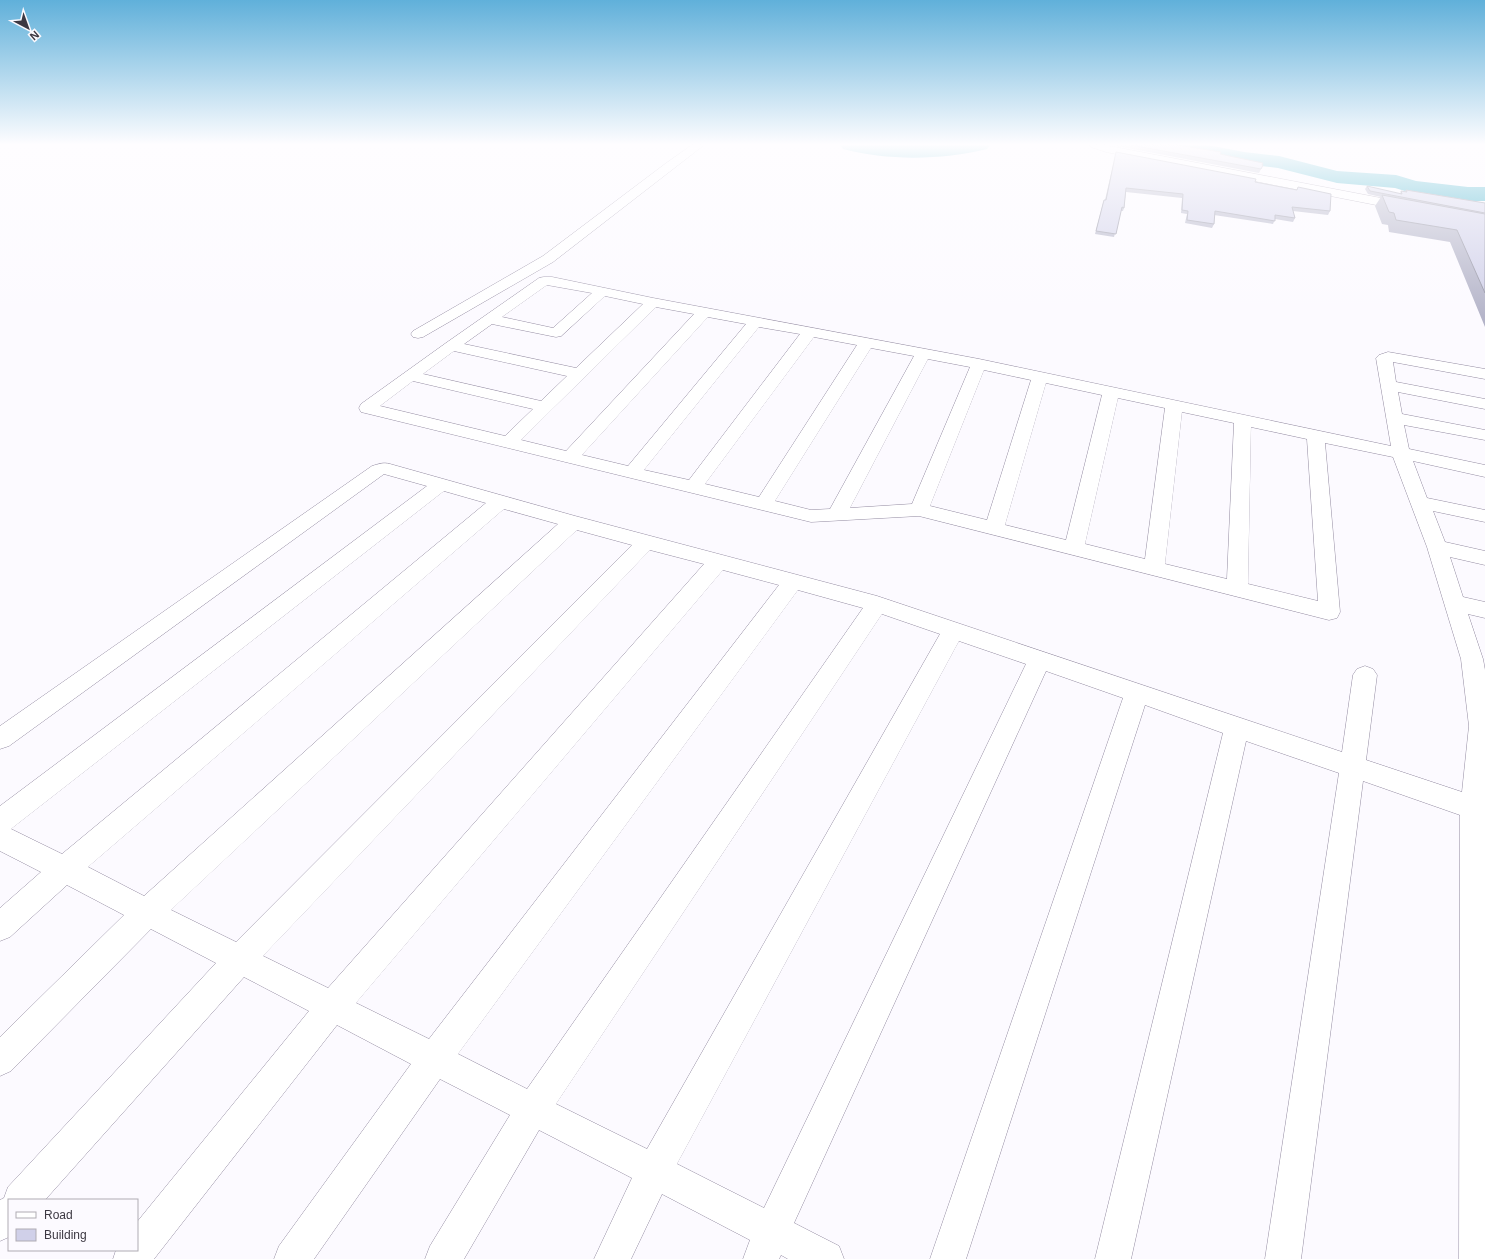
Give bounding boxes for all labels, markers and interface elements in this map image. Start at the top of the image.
north arrow [8,8,48,48]
text: N [28,28,41,43]
legend [8,1199,138,1251]
text: Road [44,1208,73,1222]
text: Building [44,1228,87,1242]

